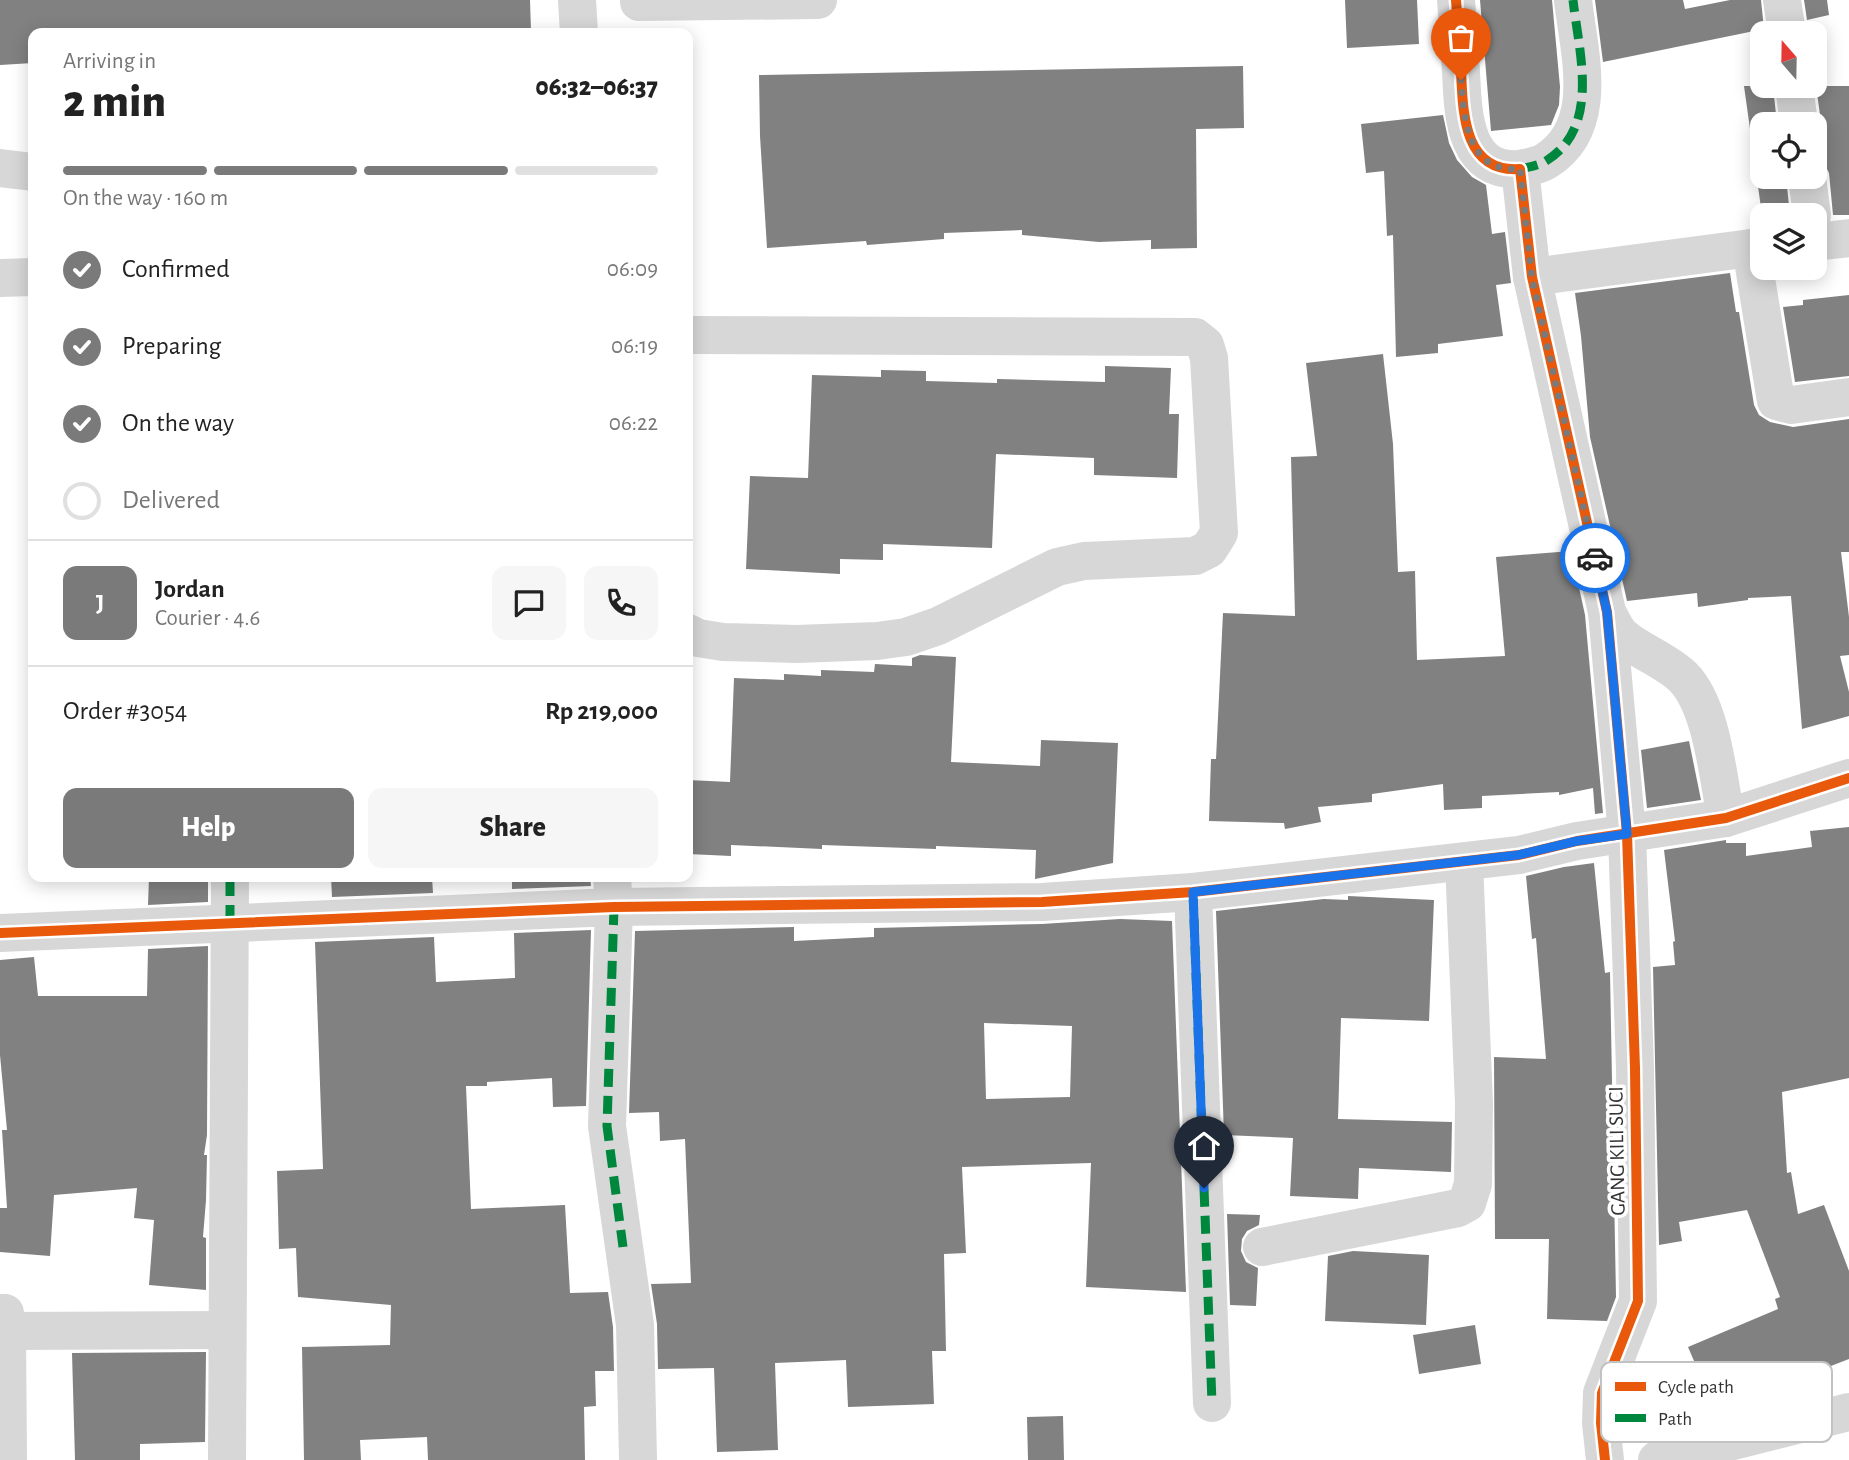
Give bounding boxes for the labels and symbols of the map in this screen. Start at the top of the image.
pin [1431,8,1491,80]
north arrow [1750,21,1827,98]
courier [1560,523,1630,593]
street label: GANG KILI SUCI [1605,1086,1629,1216]
pin [1174,1116,1234,1188]
legend [1601,1362,1832,1442]
text: Cycle path [1658,1378,1734,1397]
text: Path [1658,1410,1692,1429]

